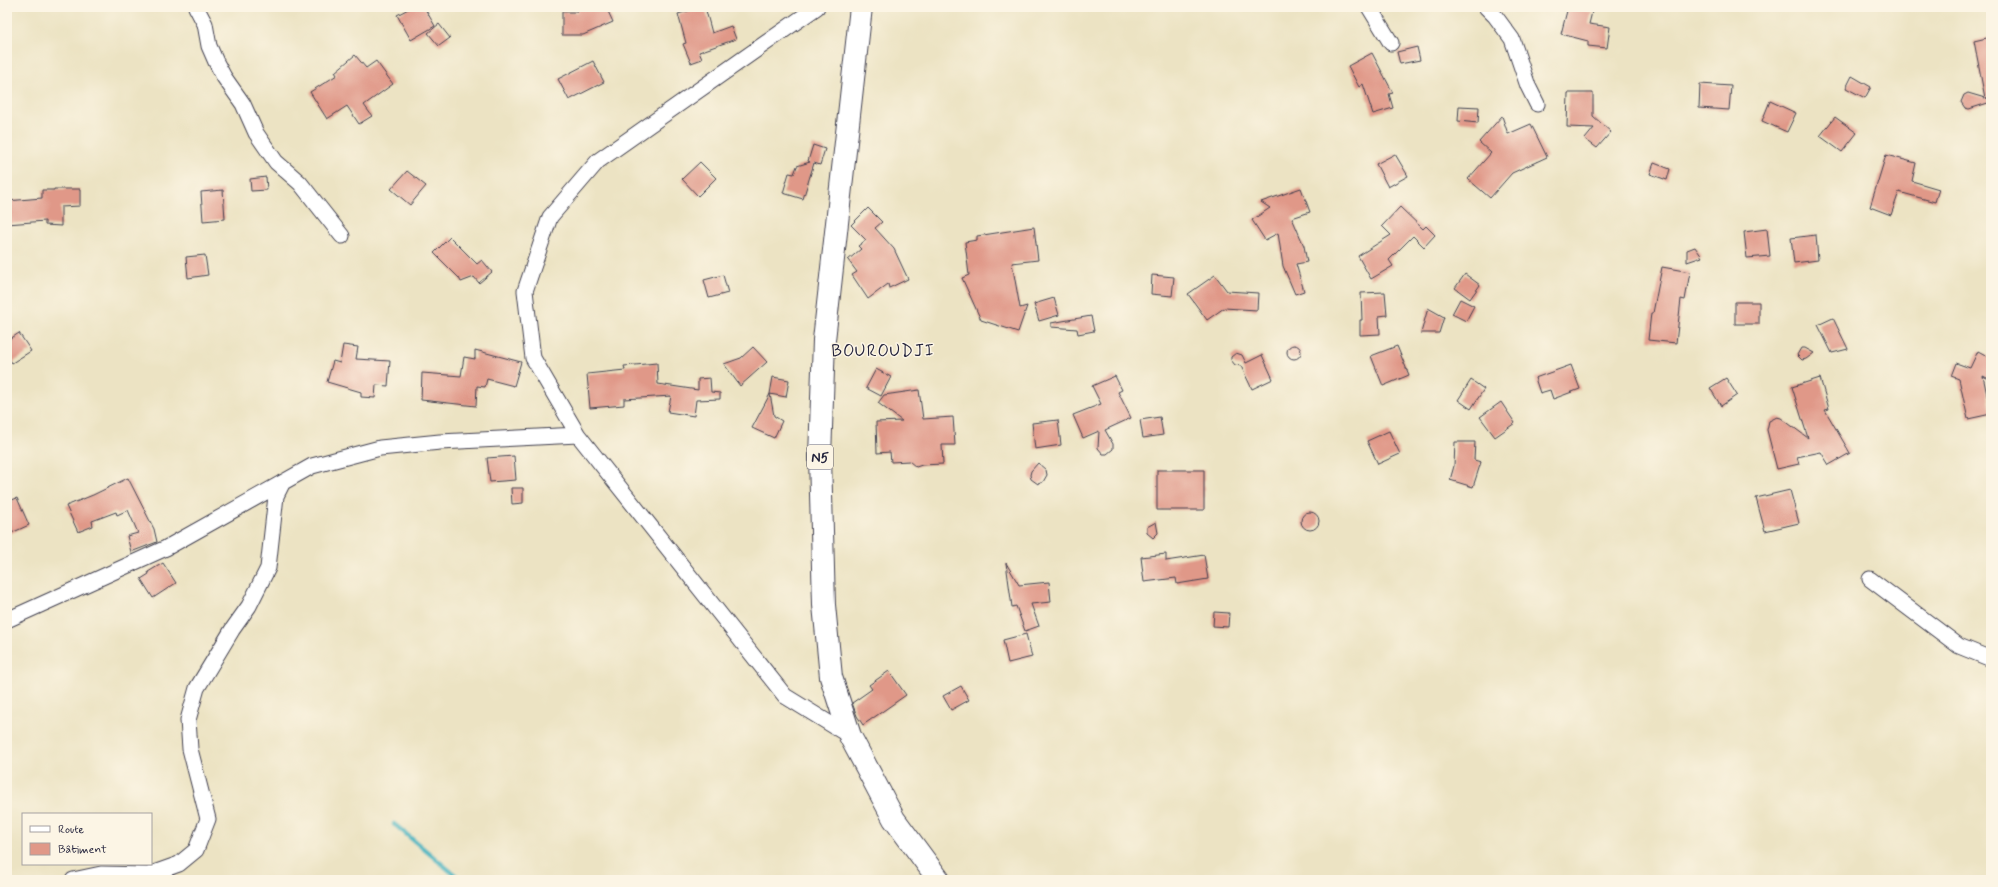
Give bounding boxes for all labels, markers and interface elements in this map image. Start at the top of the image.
district label: BOUROUDJI [831,340,935,362]
road number: N5 [807,445,833,469]
legend [22,813,152,865]
text: Route [58,822,84,838]
text: Bâtiment [58,842,107,858]

